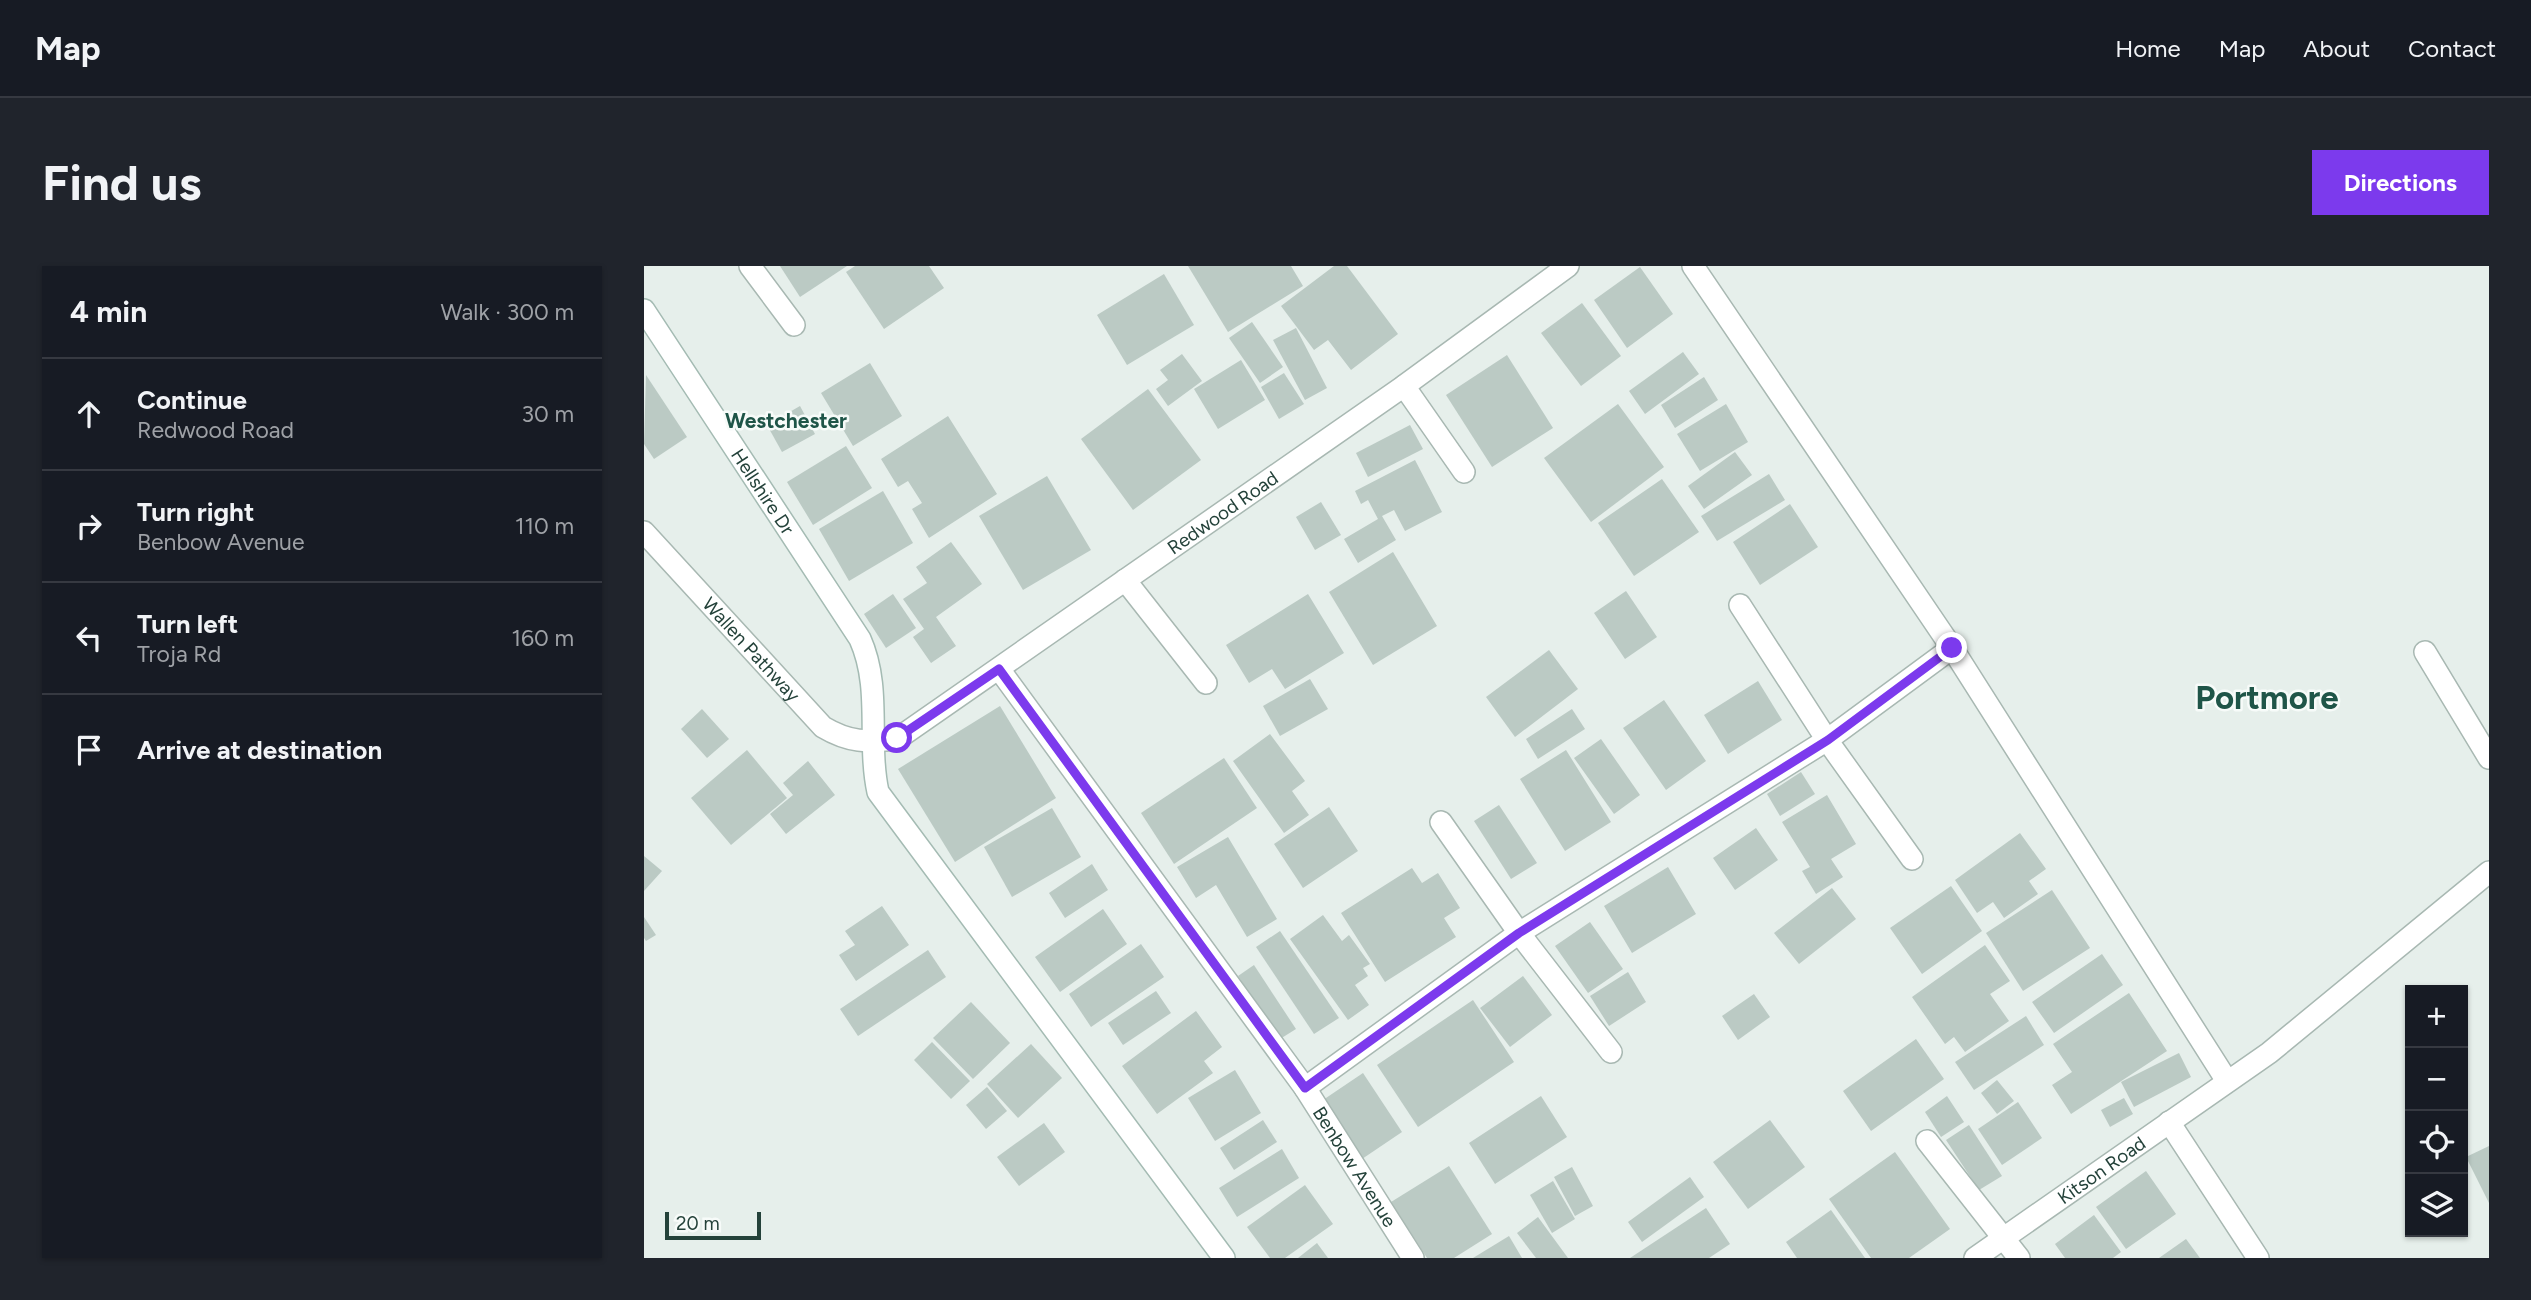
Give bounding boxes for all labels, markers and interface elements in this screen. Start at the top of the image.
text: Map [35,29,101,68]
text: Home [2115,34,2181,63]
text: Map [2219,34,2265,63]
text: About [2303,34,2370,63]
text: Contact [2408,34,2496,63]
button: Directions [2312,150,2489,215]
text: Find us [42,153,201,212]
text: 4 min [70,293,147,330]
text: Walk · 300 m [440,298,574,326]
text: Continue [137,384,247,416]
icon: ahead [70,395,108,433]
text: 30 m [521,400,574,428]
district label: Westchester [725,408,847,433]
text: Redwood Road [137,416,294,444]
street label: Hellshire Dr [727,444,800,539]
street label: Redwood Road [1163,466,1282,559]
text: Turn right [137,496,254,528]
icon: right [70,507,108,545]
text: 110 m [515,512,574,540]
text: Benbow Avenue [137,528,304,556]
street label: Wallen Pathway [698,592,805,706]
text: Turn left [137,608,238,640]
icon: left [70,619,108,657]
text: 160 m [511,624,574,652]
route end [1936,632,1967,663]
text: Troja Rd [137,640,221,668]
district label: Portmore [2195,678,2339,717]
route start [881,722,912,753]
icon: arrive [70,731,108,769]
text: Arrive at destination [137,734,382,766]
map controls [2405,985,2468,1237]
button: + [2405,985,2468,1048]
button: − [2405,1048,2468,1111]
street label: Benbow Avenue [1308,1102,1402,1231]
button: locate [2405,1111,2468,1174]
street label: Kitson Road [2053,1131,2150,1209]
button: layers [2405,1174,2468,1237]
scale bar [665,1209,761,1241]
text: 20 m [676,1212,720,1235]

